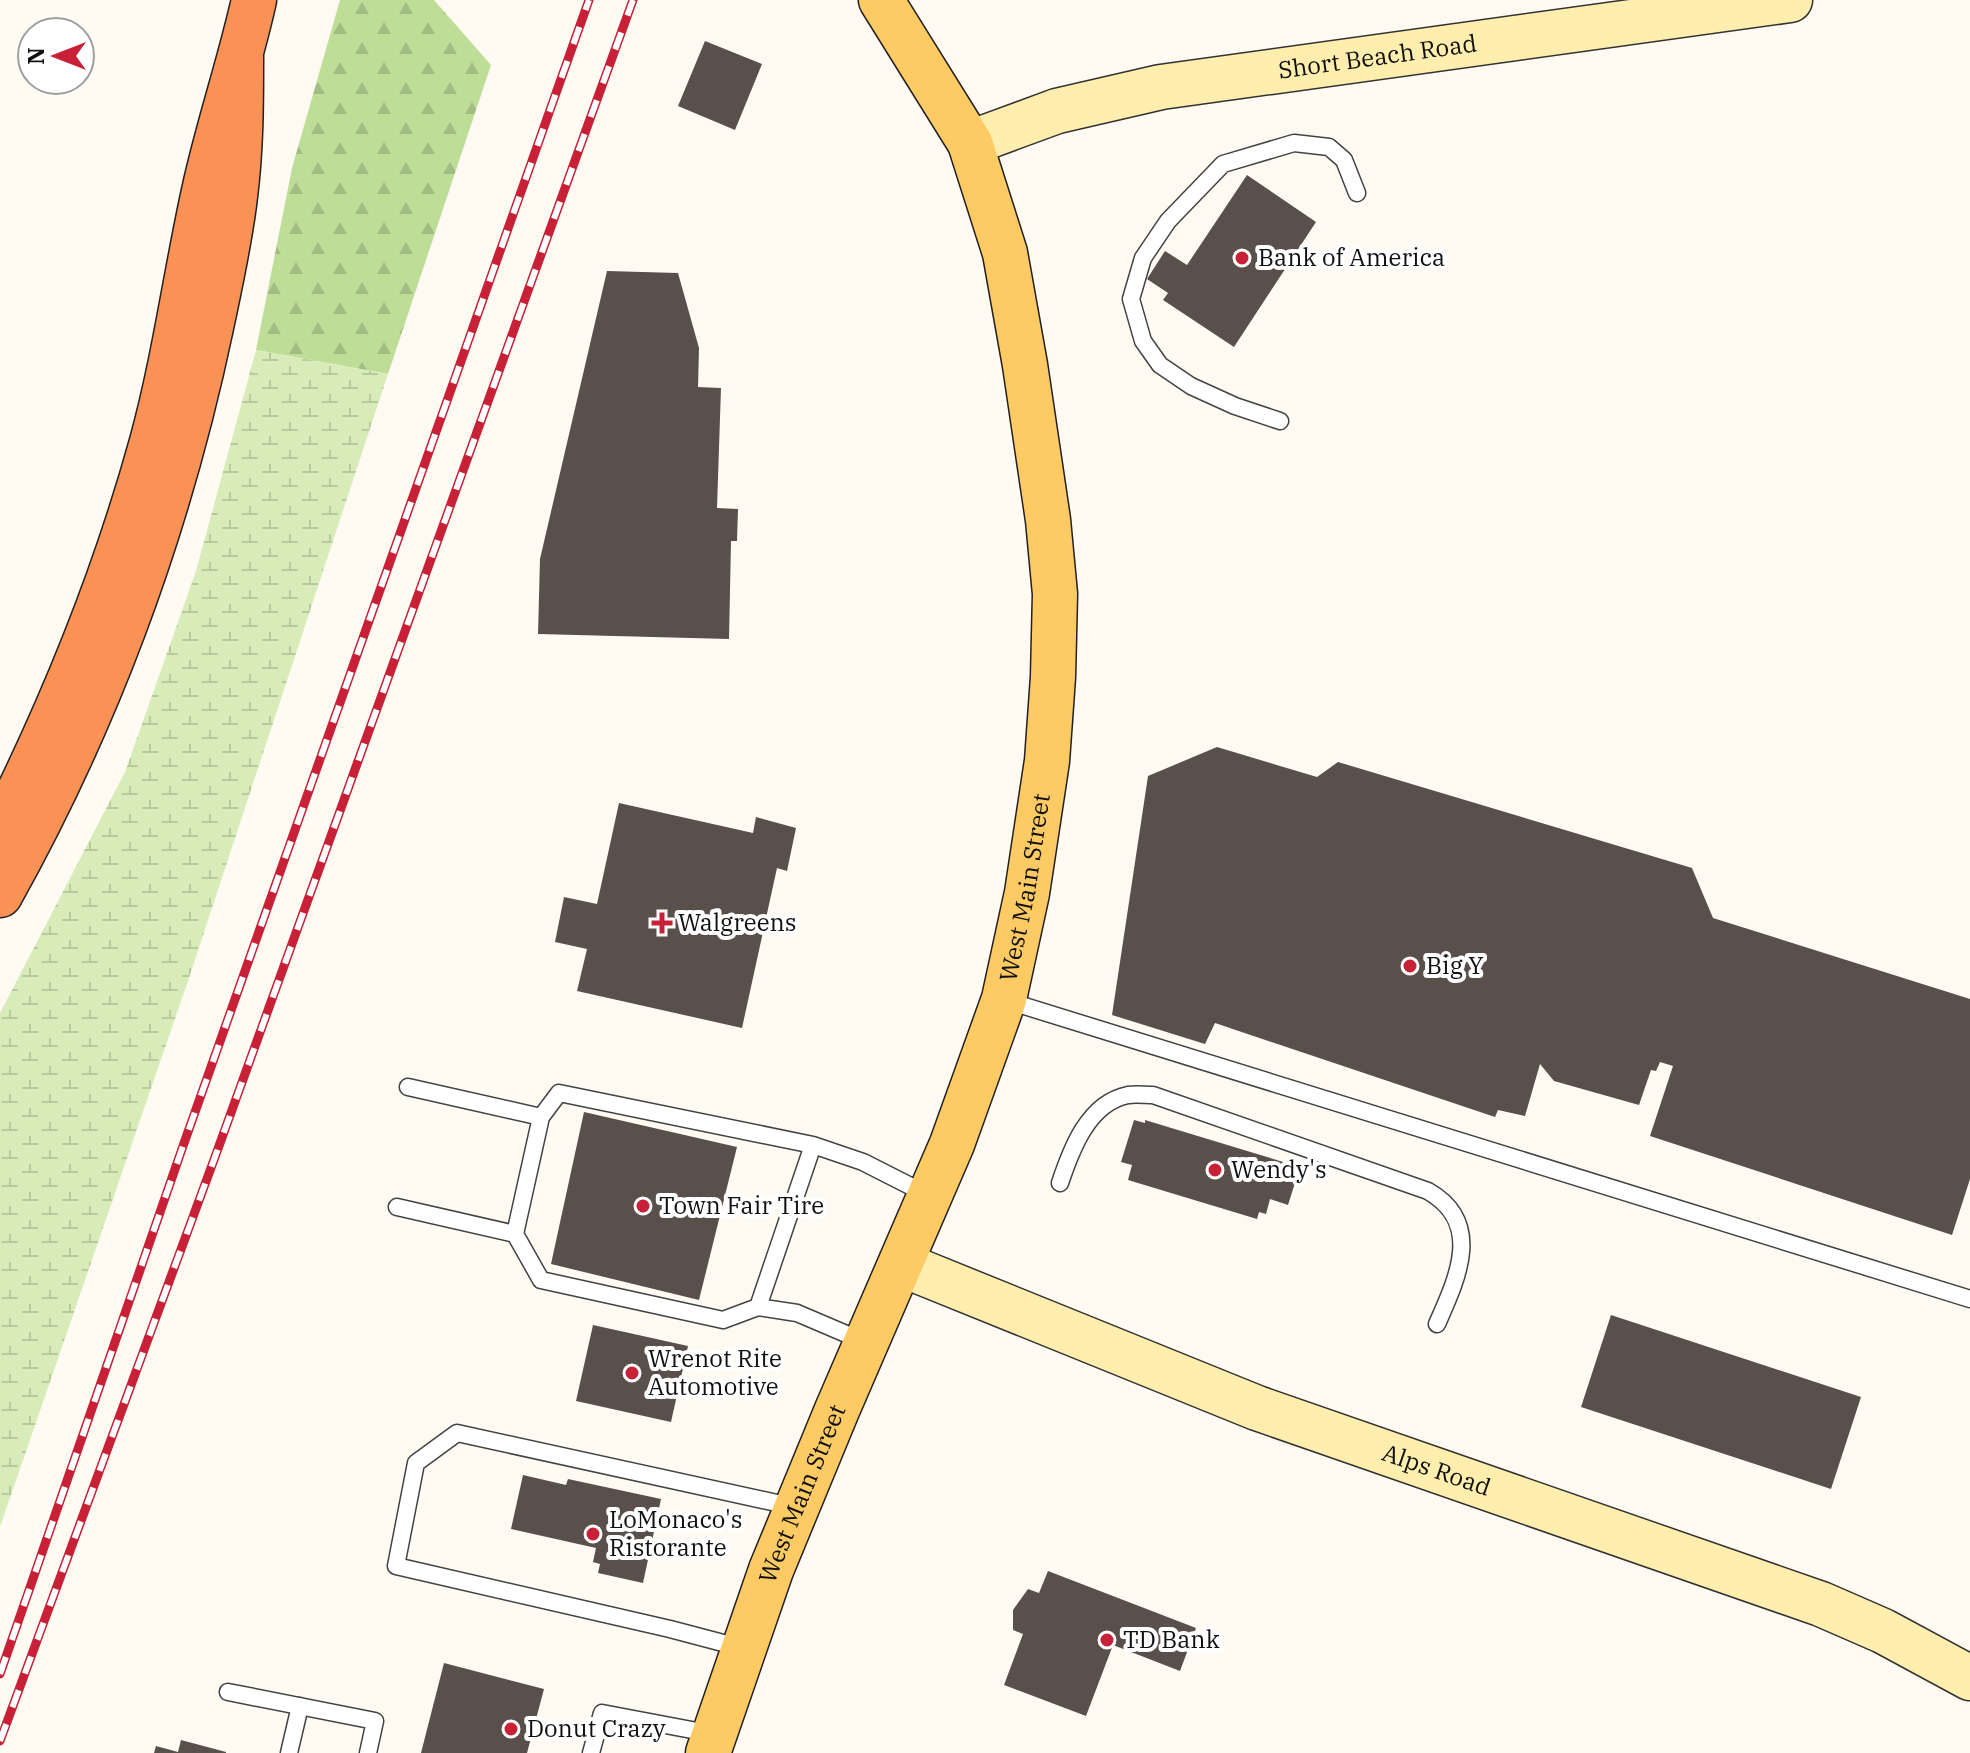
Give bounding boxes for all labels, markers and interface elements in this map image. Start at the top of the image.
north arrow [16,16,96,96]
street label: Short Beach Road [1276,27,1479,86]
text: N [21,47,50,65]
place label: Bank of America [1258,241,1445,273]
marker: Bank of America [1233,249,1251,267]
street label: West Main Street [991,791,1057,984]
place label: Walgreens [678,906,797,938]
marker: Walgreens [653,914,671,932]
place label: Big Y [1426,949,1483,981]
marker: Big Y [1401,957,1419,975]
place label: Wendy's [1231,1153,1327,1185]
marker: Wendy's [1206,1161,1224,1179]
place label: Town Fair Tire [659,1189,824,1221]
marker: Town Fair Tire [634,1197,652,1215]
place label: Wrenot Rite Automotive [648,1342,782,1402]
marker: Wrenot Rite Automotive [623,1364,641,1382]
street label: West Main Street [751,1399,853,1587]
street label: Alps Road [1378,1436,1495,1503]
place label: LoMonaco's Ristorante [609,1503,742,1563]
marker: LoMonaco's Ristorante [584,1525,602,1543]
place label: TD Bank [1123,1623,1220,1655]
marker: TD Bank [1098,1631,1116,1649]
place label: Donut Crazy [527,1712,666,1744]
marker: Donut Crazy [502,1720,520,1738]

